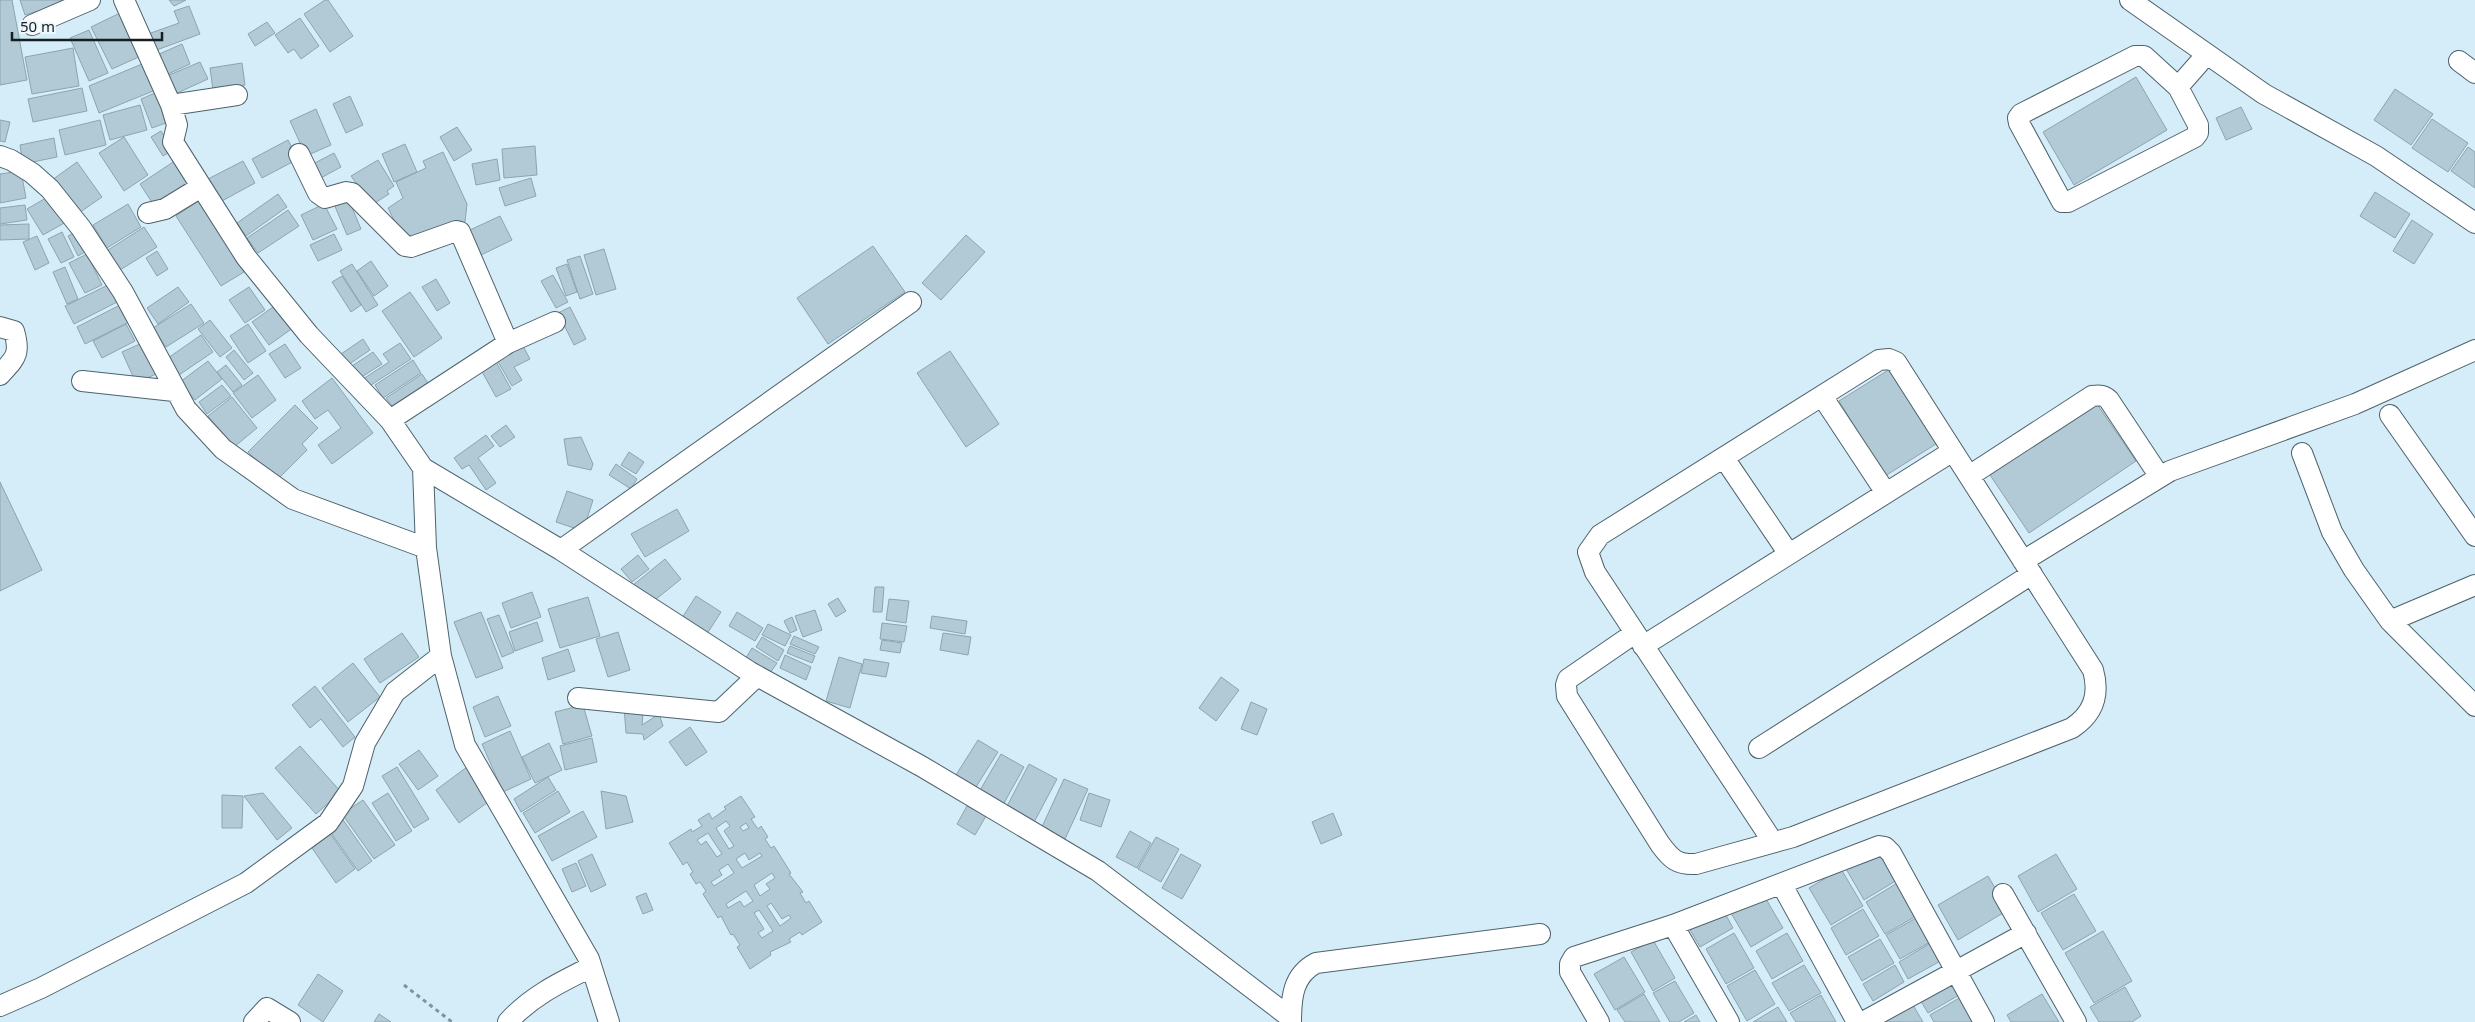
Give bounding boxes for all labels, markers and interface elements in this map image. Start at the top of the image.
scale bar [12,10,162,42]
text: 50 m [20,16,55,36]

